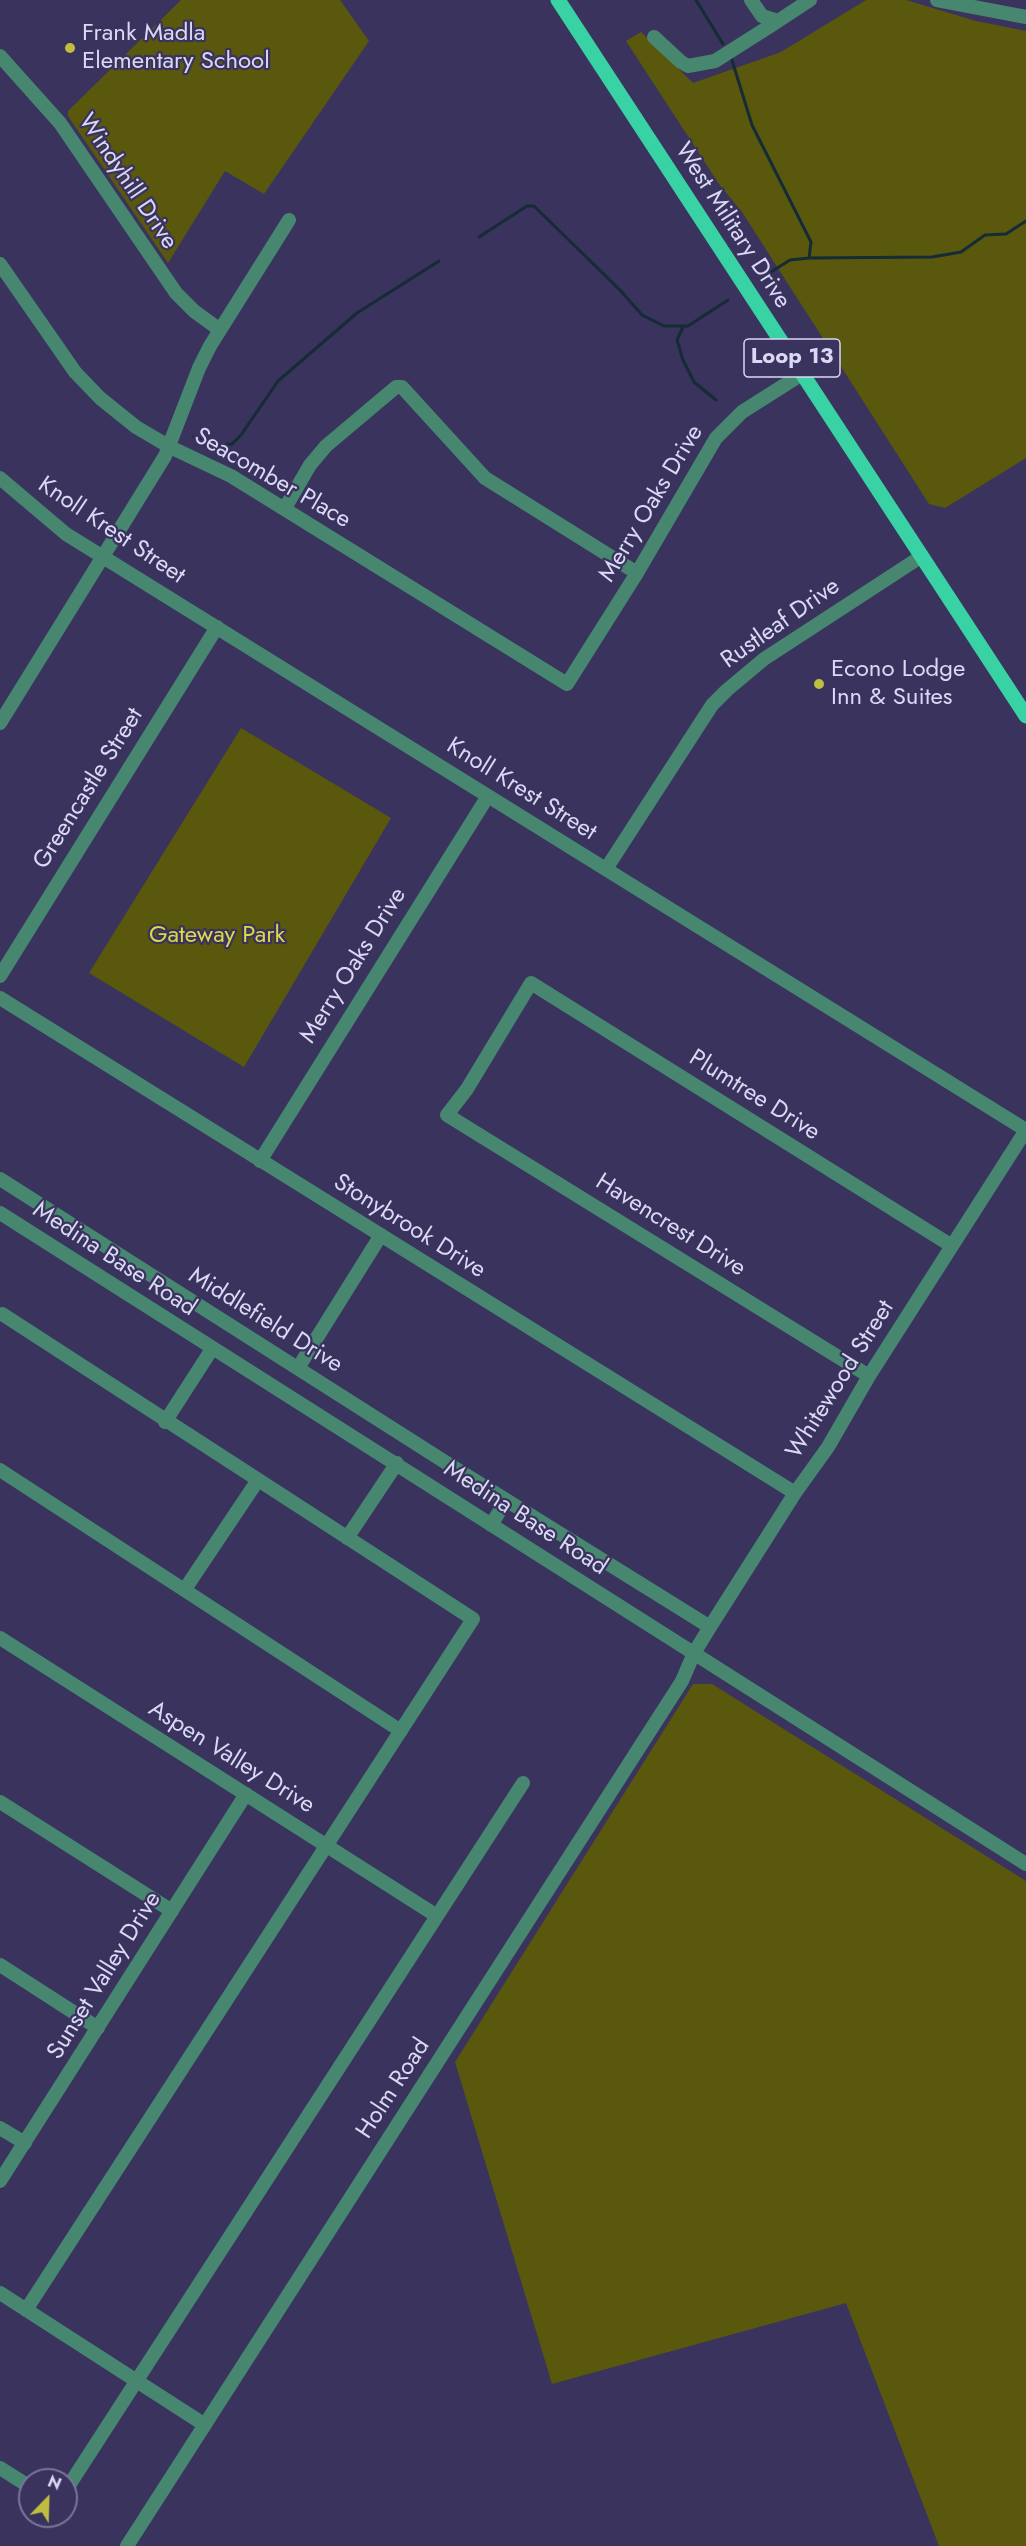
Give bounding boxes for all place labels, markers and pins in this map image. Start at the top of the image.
place label: Frank Madla Elementary School [82,20,270,76]
marker: Frank Madla Elementary School [63,41,77,55]
place label: Econo Lodge Inn & Suites [831,656,965,712]
marker: Econo Lodge Inn & Suites [812,677,826,691]

